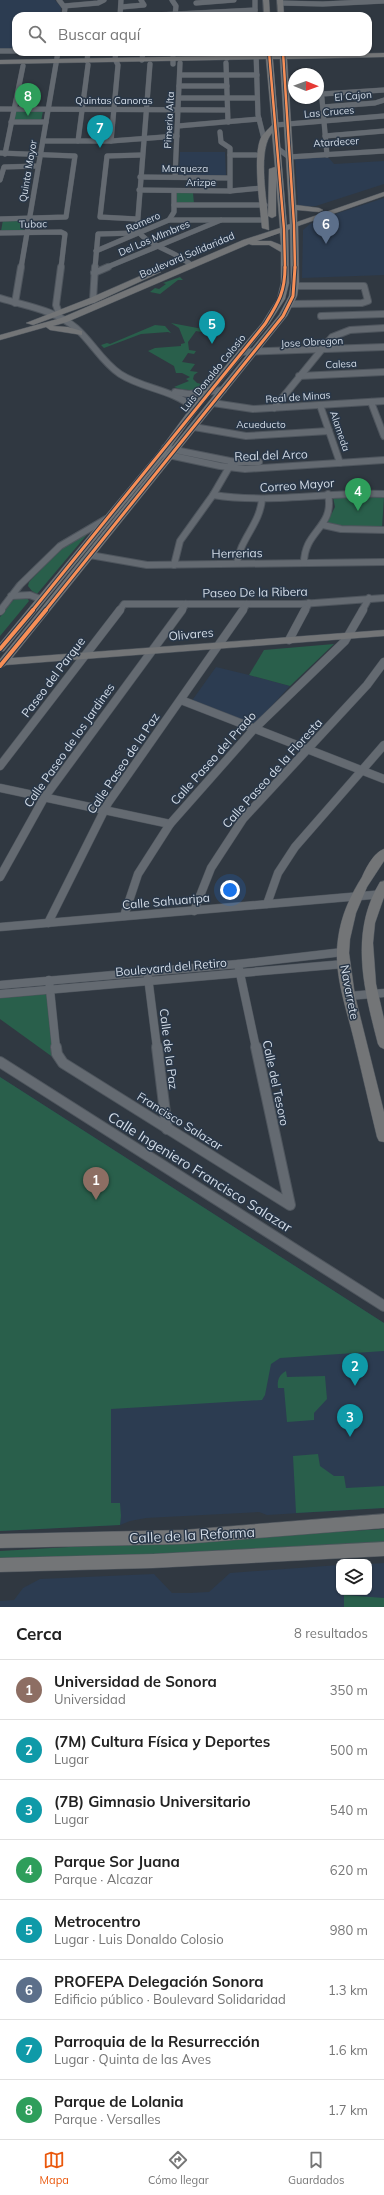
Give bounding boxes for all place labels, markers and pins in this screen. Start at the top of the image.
pin: 8 [15,83,41,116]
pin: 7 [87,115,113,148]
pin: 6 [313,211,339,244]
pin: 5 [199,311,225,344]
pin: 4 [345,478,371,511]
pin: 1 [83,1167,109,1200]
pin: 2 [342,1353,368,1386]
pin: 3 [337,1404,363,1437]

